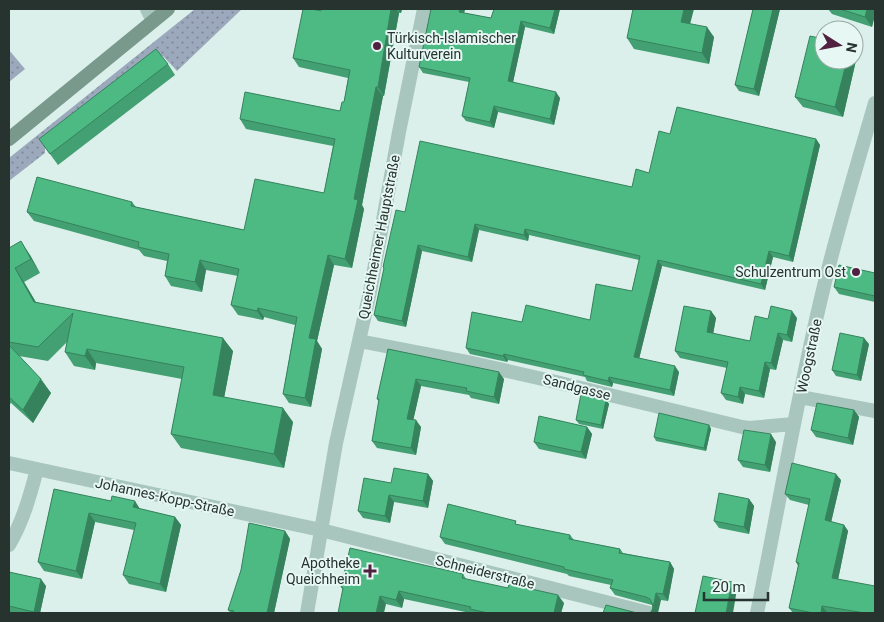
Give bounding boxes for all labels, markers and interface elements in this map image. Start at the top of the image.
north arrow [814,20,864,70]
place label: Türkisch-Islamischer Kulturverein [387,30,516,62]
marker: Türkisch-Islamischer Kulturverein [371,40,383,52]
text: N [843,41,861,54]
street label: Queichheimer Hauptstraße [355,153,403,321]
place label: Schulzentrum Ost [735,264,846,280]
marker: Schulzentrum Ost [850,266,862,278]
street label: Woogstraße [793,317,825,395]
street label: Sandgasse [542,371,612,403]
street label: Johannes-Kopp-Straße [94,474,236,520]
street label: Schneiderstraße [434,552,536,592]
place label: Apotheke Queichheim [286,555,360,587]
marker: Apotheke Queichheim [364,565,376,577]
scale bar [704,570,768,602]
text: 20 m [712,578,746,596]

